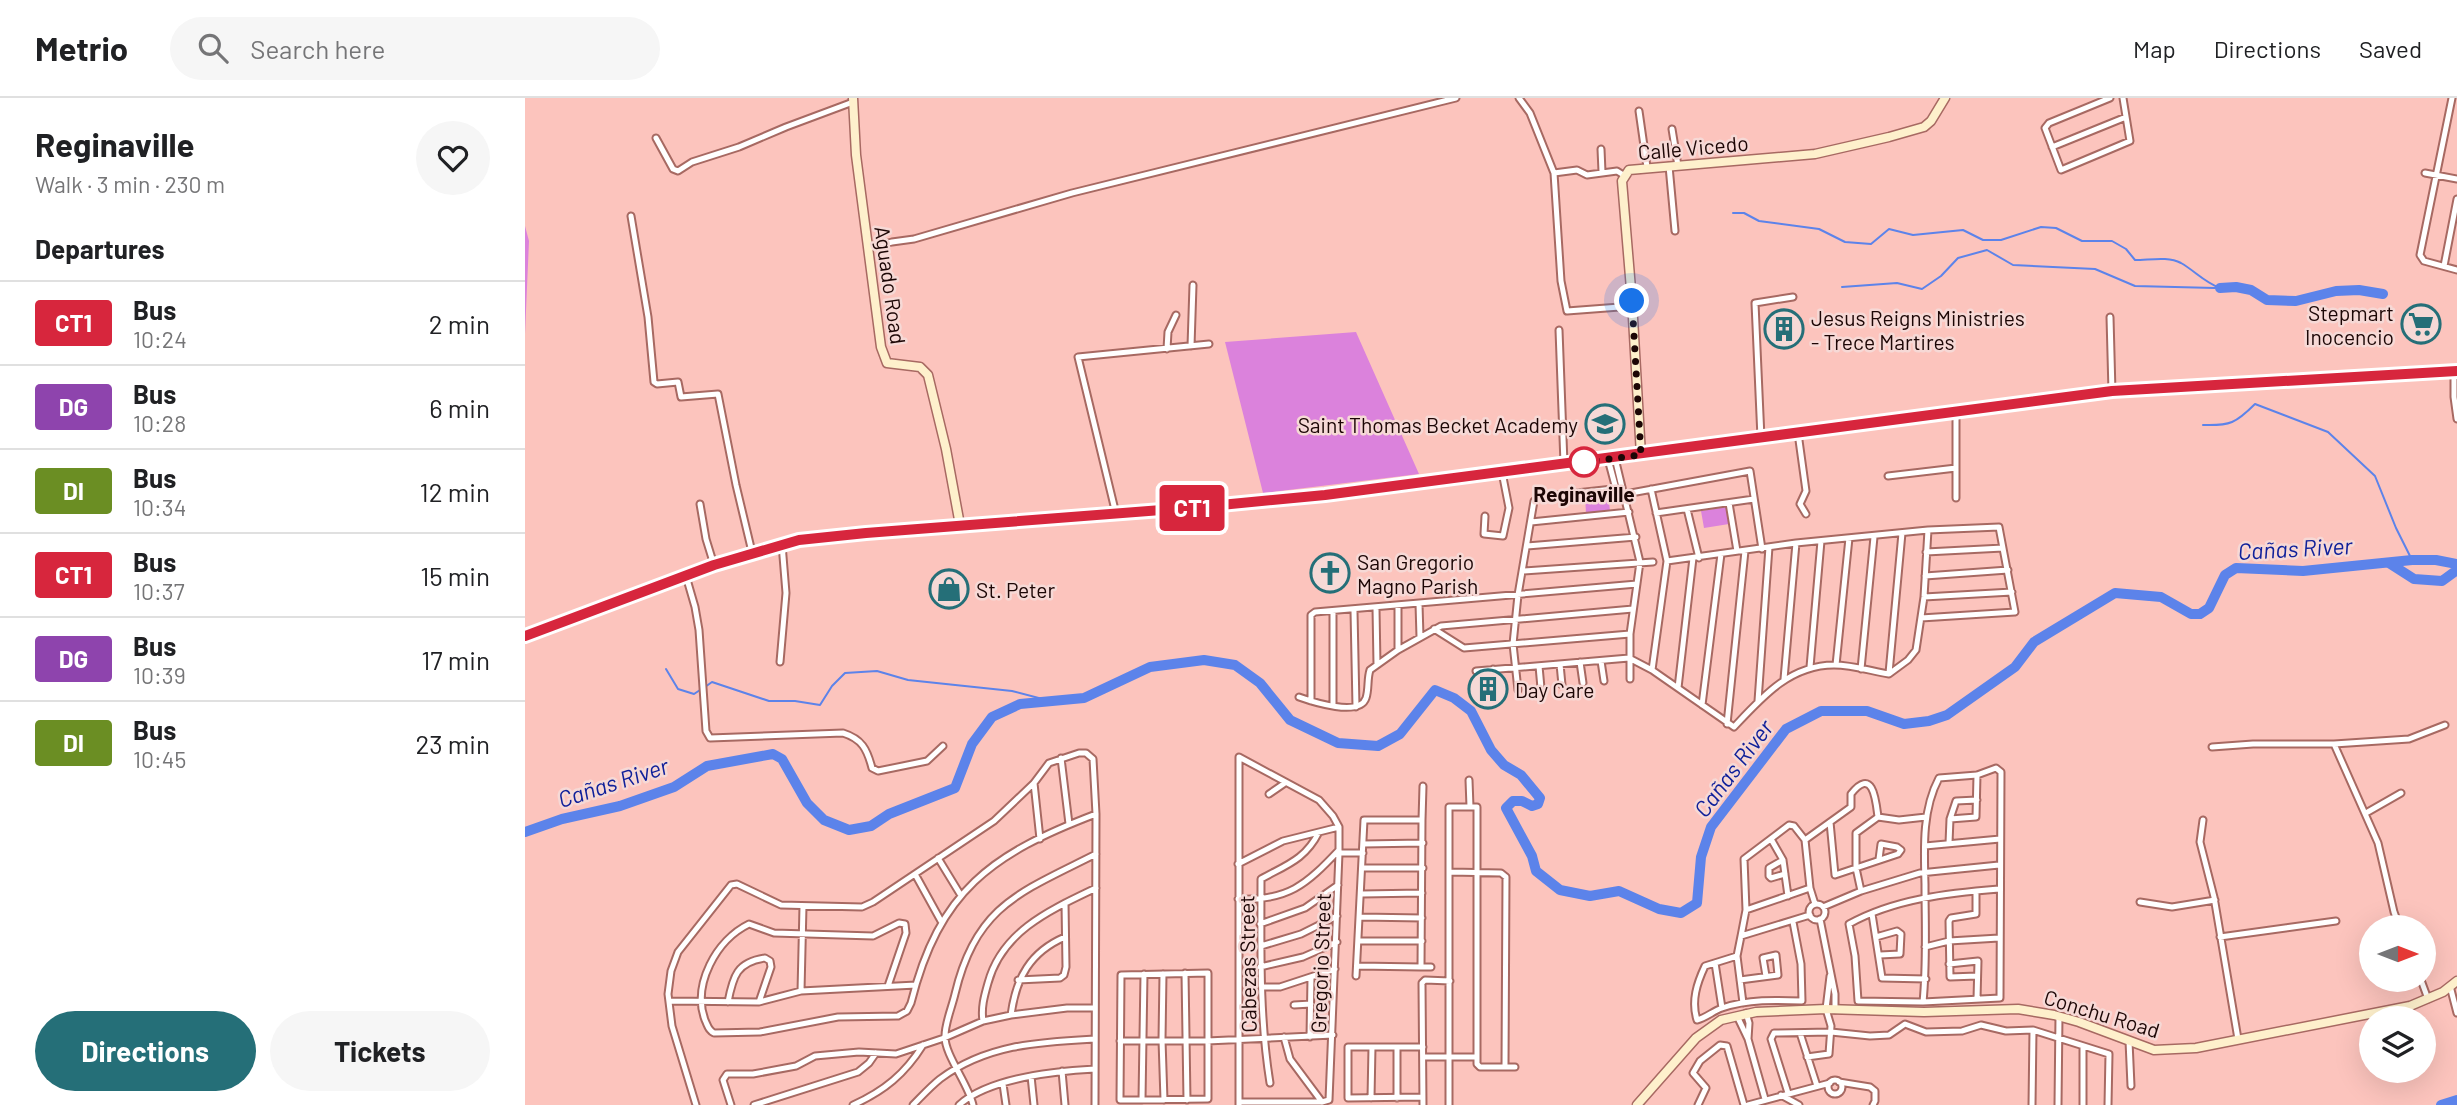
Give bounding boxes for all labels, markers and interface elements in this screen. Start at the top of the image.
search box [170,17,660,80]
text: Metrio [35,28,128,68]
icon: search [194,29,232,67]
text: Search here [250,33,385,64]
text: Map [2133,34,2176,63]
text: Directions [2214,34,2321,63]
text: Saved [2359,34,2422,63]
button: heart [416,121,490,195]
text: Reginaville [35,124,195,164]
street label: Calle Vicedo [1637,130,1749,164]
text: Walk · 3 min · 230 m [35,170,225,198]
street label: Aguado Road [870,224,912,346]
text: Departures [35,233,165,264]
your location [1614,283,1649,318]
text: Bus [133,294,176,325]
place label: Stepmart Inocencio [2305,300,2394,349]
supermarket icon: Stepmart Inocencio [2400,303,2442,345]
place label: Jesus Reigns Ministries - Trece Martires [1811,305,2025,354]
text: CT1 [55,308,92,337]
text: 2 min [429,308,490,339]
building icon: Jesus Reigns Ministries - Trece Martires [1763,308,1805,350]
text: 10:24 [133,325,187,353]
text: Bus [133,378,176,409]
text: DG [59,392,88,421]
text: 6 min [429,392,490,423]
school or university icon: Saint Thomas Becket Academy [1584,403,1626,445]
text: 10:28 [133,409,186,437]
place label: Saint Thomas Becket Academy [1298,412,1578,437]
marker: Reginaville [1569,447,1599,477]
text: Bus [133,462,176,493]
text: DI [63,476,84,505]
text: 12 min [420,476,490,507]
place label: Reginaville [1533,481,1635,506]
line badge: CT1 [1152,485,1232,531]
text: 10:34 [133,493,186,521]
text: CT1 [1174,493,1210,522]
water label: Cañas River [2237,531,2354,565]
text: Bus [133,546,176,577]
place label: San Gregorio Magno Parish [1357,549,1478,598]
church icon: San Gregorio Magno Parish [1309,552,1351,594]
text: CT1 [55,560,92,589]
text: 15 min [420,560,490,591]
shop icon: St. Peter [928,568,970,610]
text: 10:37 [133,577,185,605]
place label: St. Peter [976,577,1056,602]
text: Bus [133,630,176,661]
text: DG [59,644,88,673]
text: 17 min [421,644,490,675]
text: 10:39 [133,661,186,689]
building icon: Day Care [1467,668,1509,710]
place label: Day Care [1515,677,1594,702]
water label: Cañas River [1687,713,1779,822]
text: Bus [133,714,176,745]
text: DI [63,728,84,757]
text: 23 min [415,728,490,759]
text: 10:45 [133,745,186,773]
water label: Cañas River [554,751,673,813]
street label: Gregorio Street [1305,892,1335,1034]
street label: Cabezas Street [1233,895,1261,1033]
north arrow [2359,915,2436,992]
map controls [2359,915,2436,1083]
street label: Conchu Road [2041,984,2163,1042]
button: layers [2359,1006,2436,1083]
button: Directions [35,1011,256,1091]
button: Tickets [270,1011,490,1091]

